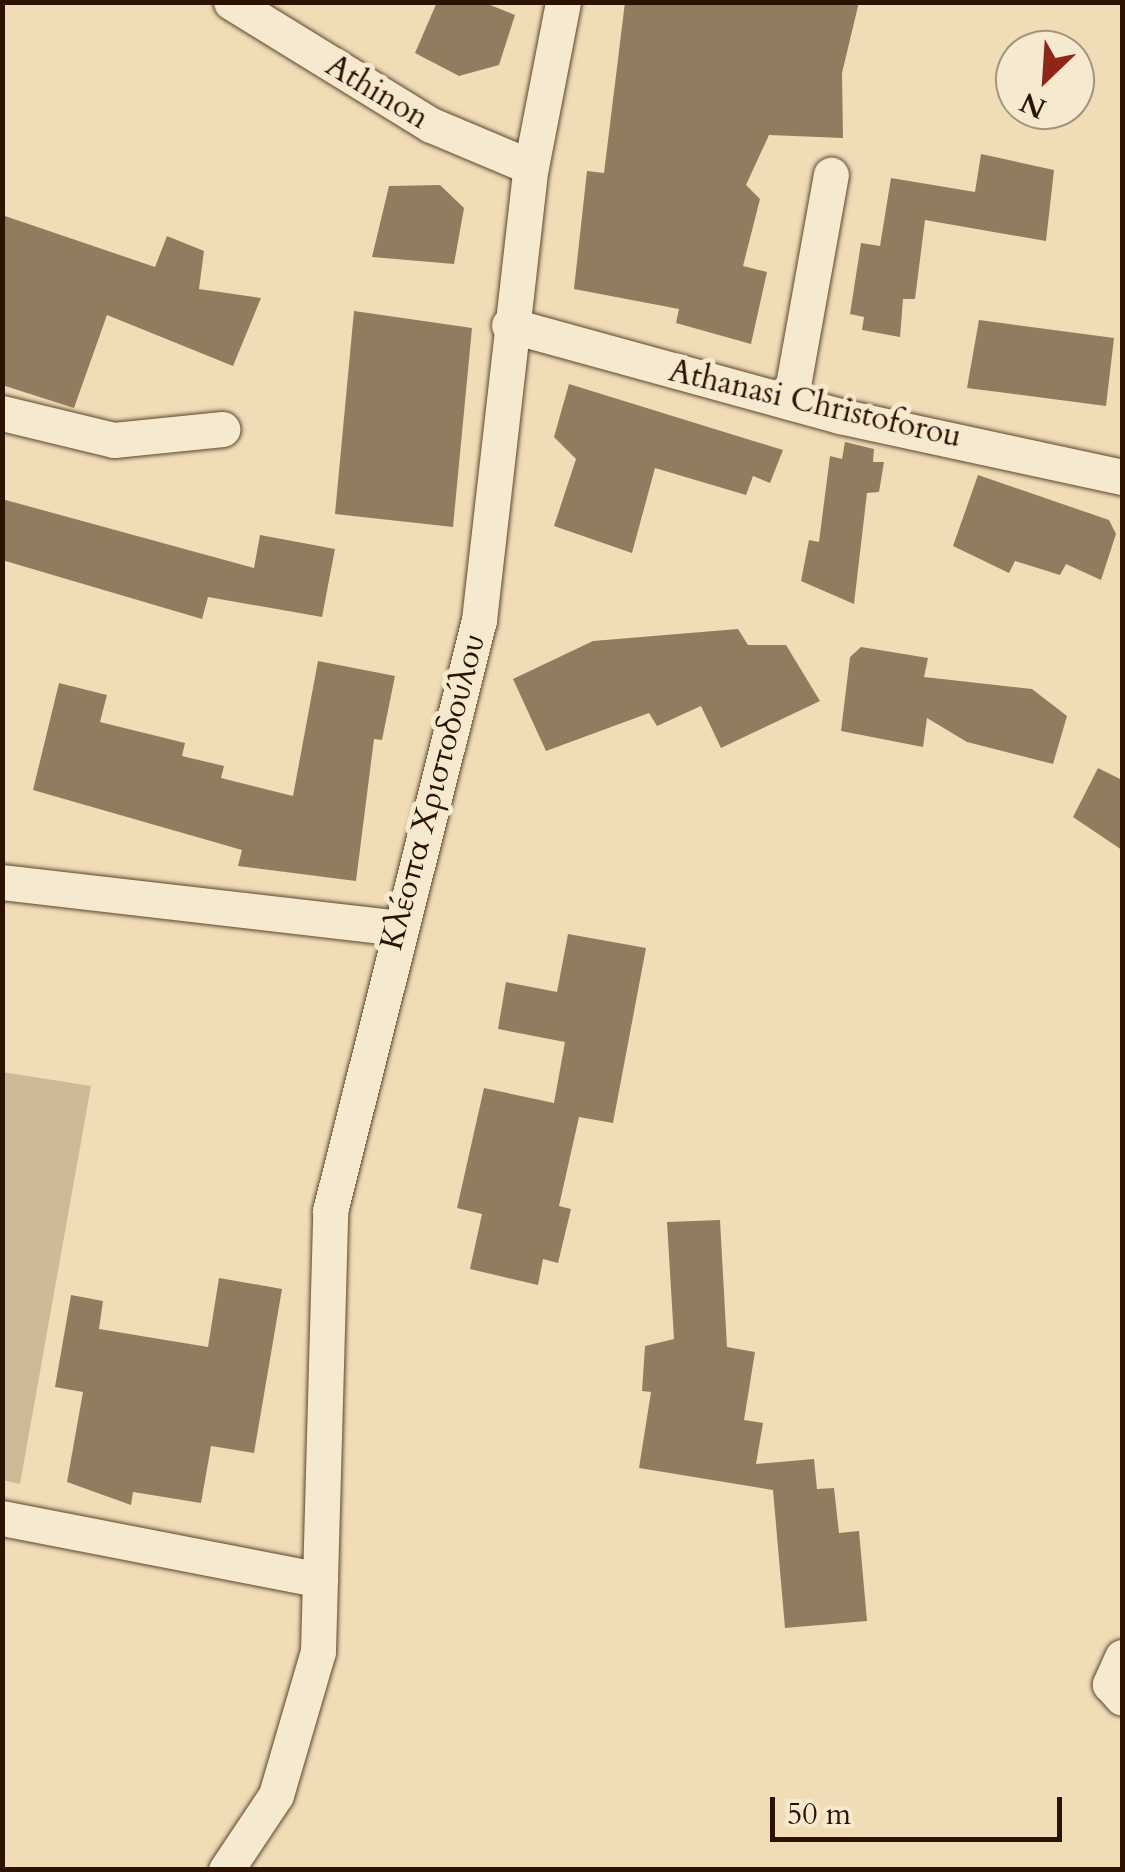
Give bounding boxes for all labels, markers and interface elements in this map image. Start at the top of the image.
north arrow [995,30,1095,130]
street label: Athinon [319,46,435,138]
text: N [1014,83,1052,128]
street label: Athanasi Christoforou [665,352,965,456]
street label: Κλέοπα Χριστοδούλου [372,630,494,954]
scale bar [775,1777,1068,1839]
text: 50 m [787,1794,851,1835]

